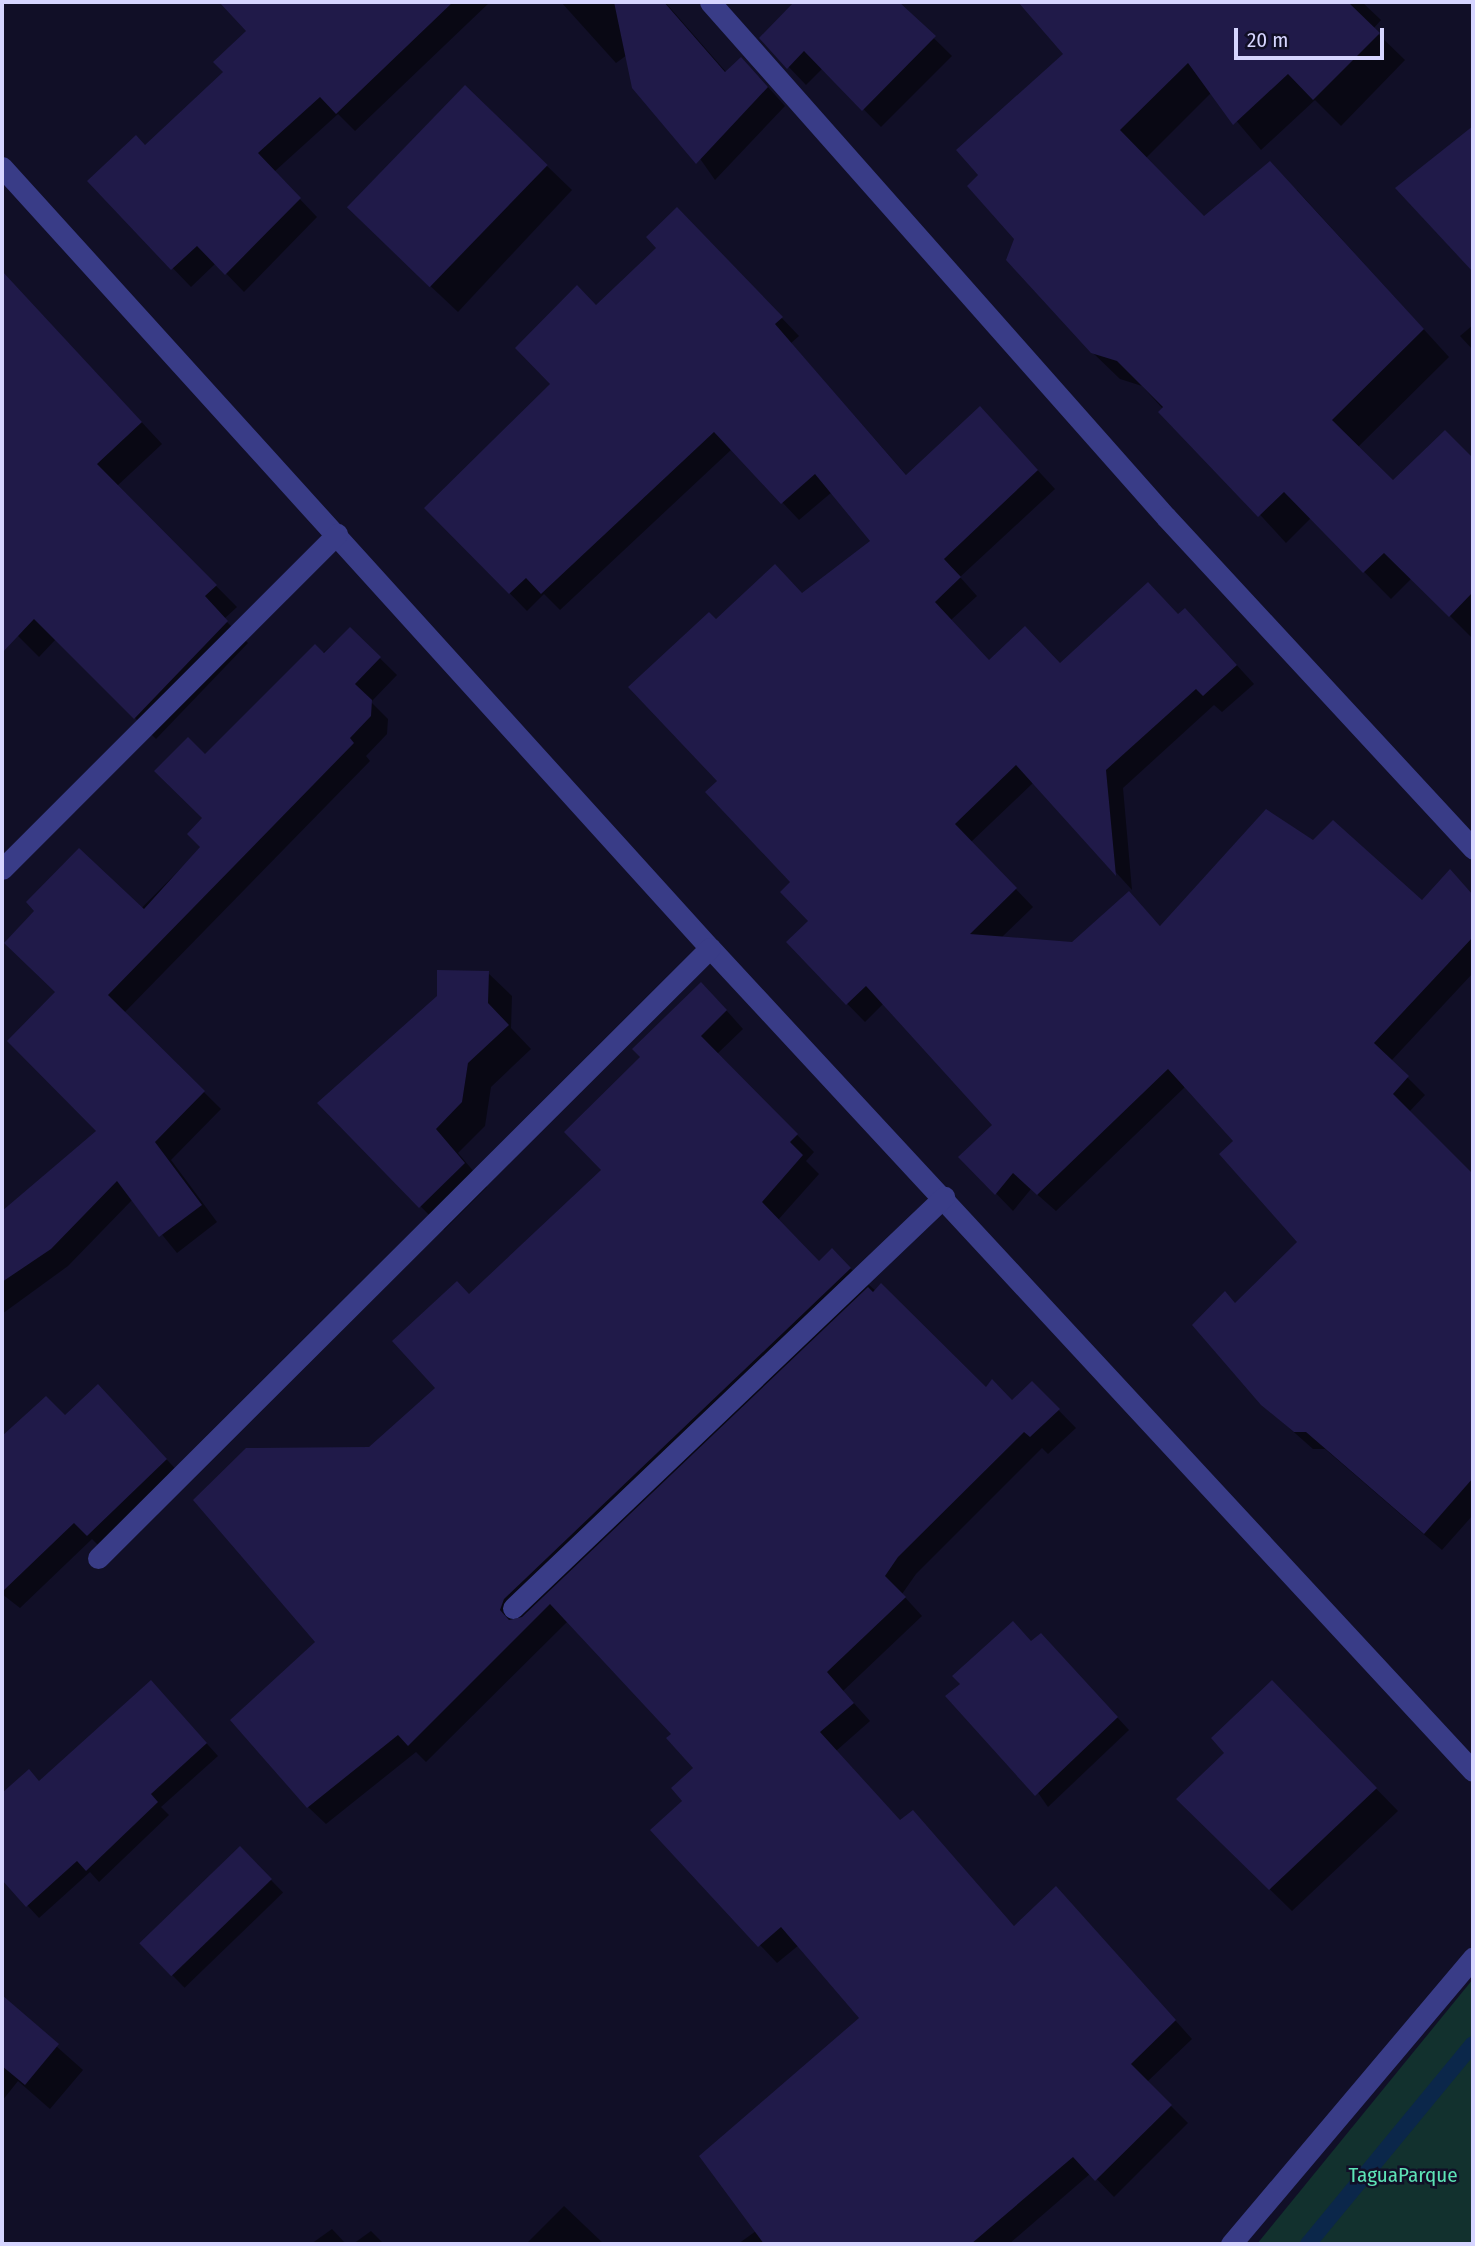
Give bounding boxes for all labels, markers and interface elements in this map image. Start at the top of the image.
scale bar [1237,14,1388,58]
text: 20 m [1247,27,1288,53]
park label: TaguaParque [1348,2162,1458,2188]

